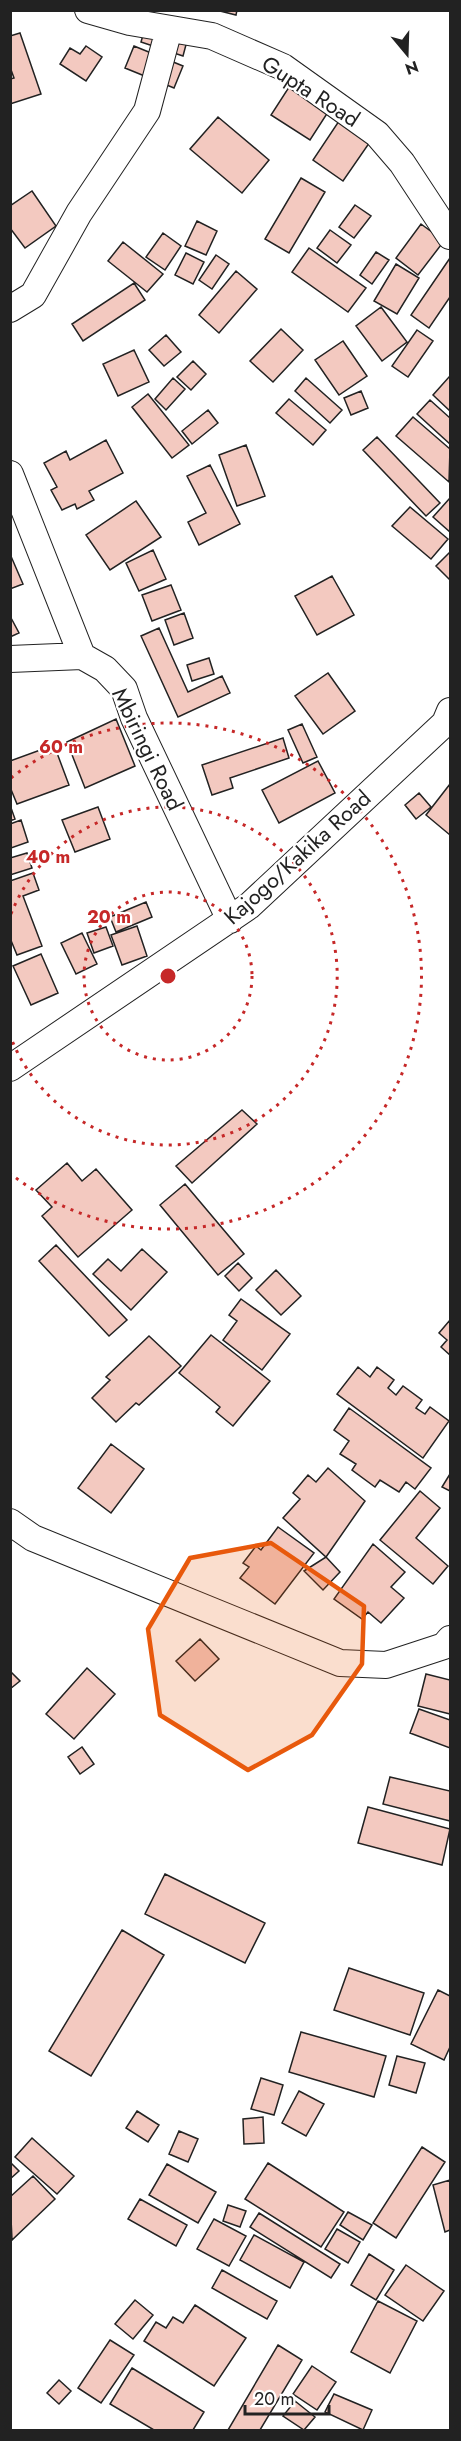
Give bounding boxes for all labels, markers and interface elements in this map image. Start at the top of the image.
north arrow [377,24,437,84]
street label: Gupta Road [256,47,366,135]
text: N [402,55,421,81]
street label: Mbiringi Road [104,682,192,816]
text: 60 m [39,734,83,760]
street label: Kajogo/Kakika Road [216,782,378,932]
text: 40 m [26,844,70,870]
text: 20 m [87,904,131,930]
centre of rings [158,966,178,986]
scale bar [245,2378,329,2416]
text: 20 m [254,2386,294,2412]

